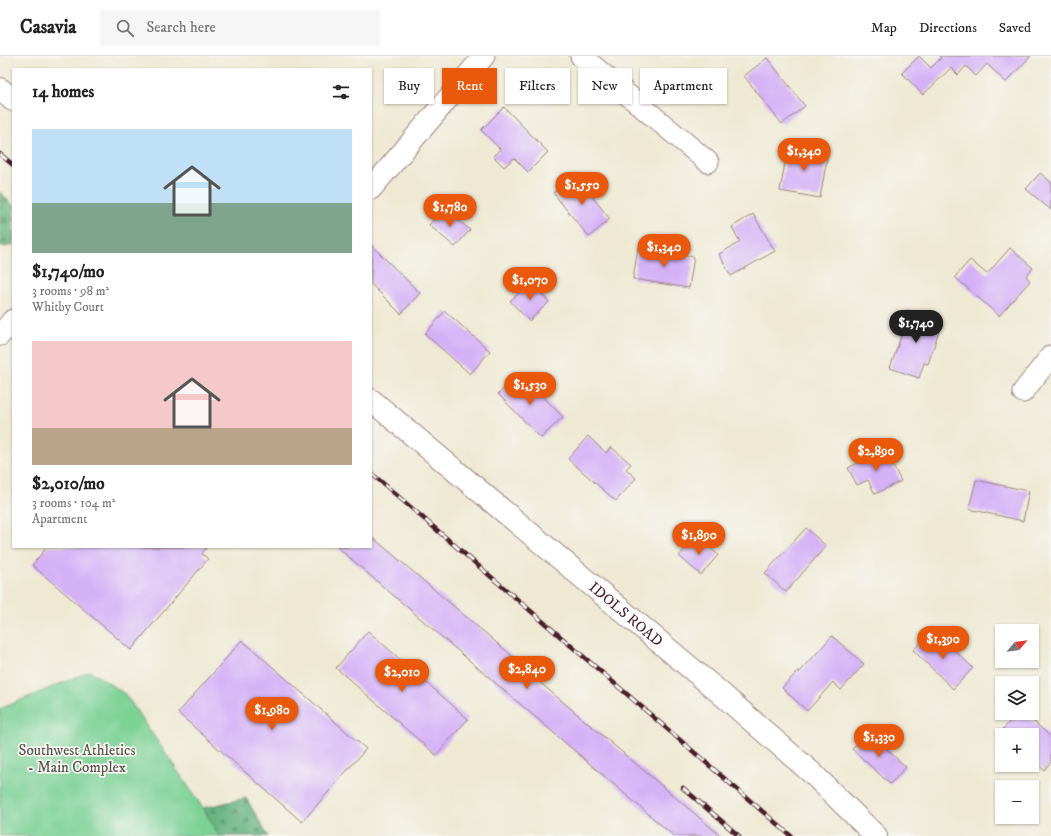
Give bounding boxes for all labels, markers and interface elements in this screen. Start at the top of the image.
search box [100,10,380,46]
text: Casavia [20,16,76,39]
icon: search [114,17,136,39]
text: Search here [146,18,216,37]
text: Map [871,19,897,37]
text: Directions [919,19,977,37]
text: Saved [999,19,1031,37]
chip: Buy [384,68,434,104]
chip: Rent [442,68,497,104]
chip: Filters [505,68,570,104]
chip: New [578,68,632,104]
chip: Apartment [640,68,727,104]
text: 14 homes [32,81,94,103]
icon: filters [330,81,352,103]
pin: $1,340 [771,138,837,172]
text: $1,340 [787,143,821,159]
icon: home [156,155,228,227]
pin: $1,550 [549,172,615,206]
text: $1,550 [564,177,600,193]
pin: $1,780 [417,194,483,228]
text: $1,780 [433,199,467,215]
pin: $1,340 [631,234,697,268]
text: $1,340 [647,239,681,255]
text: $1,740/mo [32,261,104,283]
pin: $1,070 [497,267,563,301]
text: $1,070 [512,272,548,288]
text: 3 rooms · 98 m² [32,283,109,299]
text: Whitby Court [32,299,104,315]
pin: $1,740 [883,310,949,344]
text: $1,740 [898,315,934,331]
icon: home [156,367,228,439]
pin: $1,530 [497,372,563,406]
text: $1,530 [513,377,547,393]
pin: $2,890 [843,438,909,472]
text: $2,890 [857,443,895,459]
text: $2,010/mo [32,473,104,495]
text: 3 rooms · 104 m² [32,495,115,511]
text: Apartment [32,511,87,527]
pin: $1,890 [666,522,732,556]
text: $1,890 [681,527,717,543]
street label: IDOLS ROAD [585,578,667,650]
north arrow [995,624,1039,668]
map controls [995,624,1039,824]
pin: $1,390 [910,626,976,660]
text: $1,390 [926,631,960,647]
pin: $2,840 [494,656,560,690]
pin: $2,010 [369,659,435,693]
text: $2,840 [508,661,546,677]
text: $2,010 [384,664,420,680]
button: layers [995,676,1039,720]
pin: $1,980 [239,697,305,731]
text: $1,980 [254,702,290,718]
pin: $1,330 [846,724,912,758]
button: + [995,728,1039,772]
text: $1,330 [863,729,895,745]
park label: Southwest Athletics - Main Complex [19,741,135,777]
button: − [995,780,1039,824]

